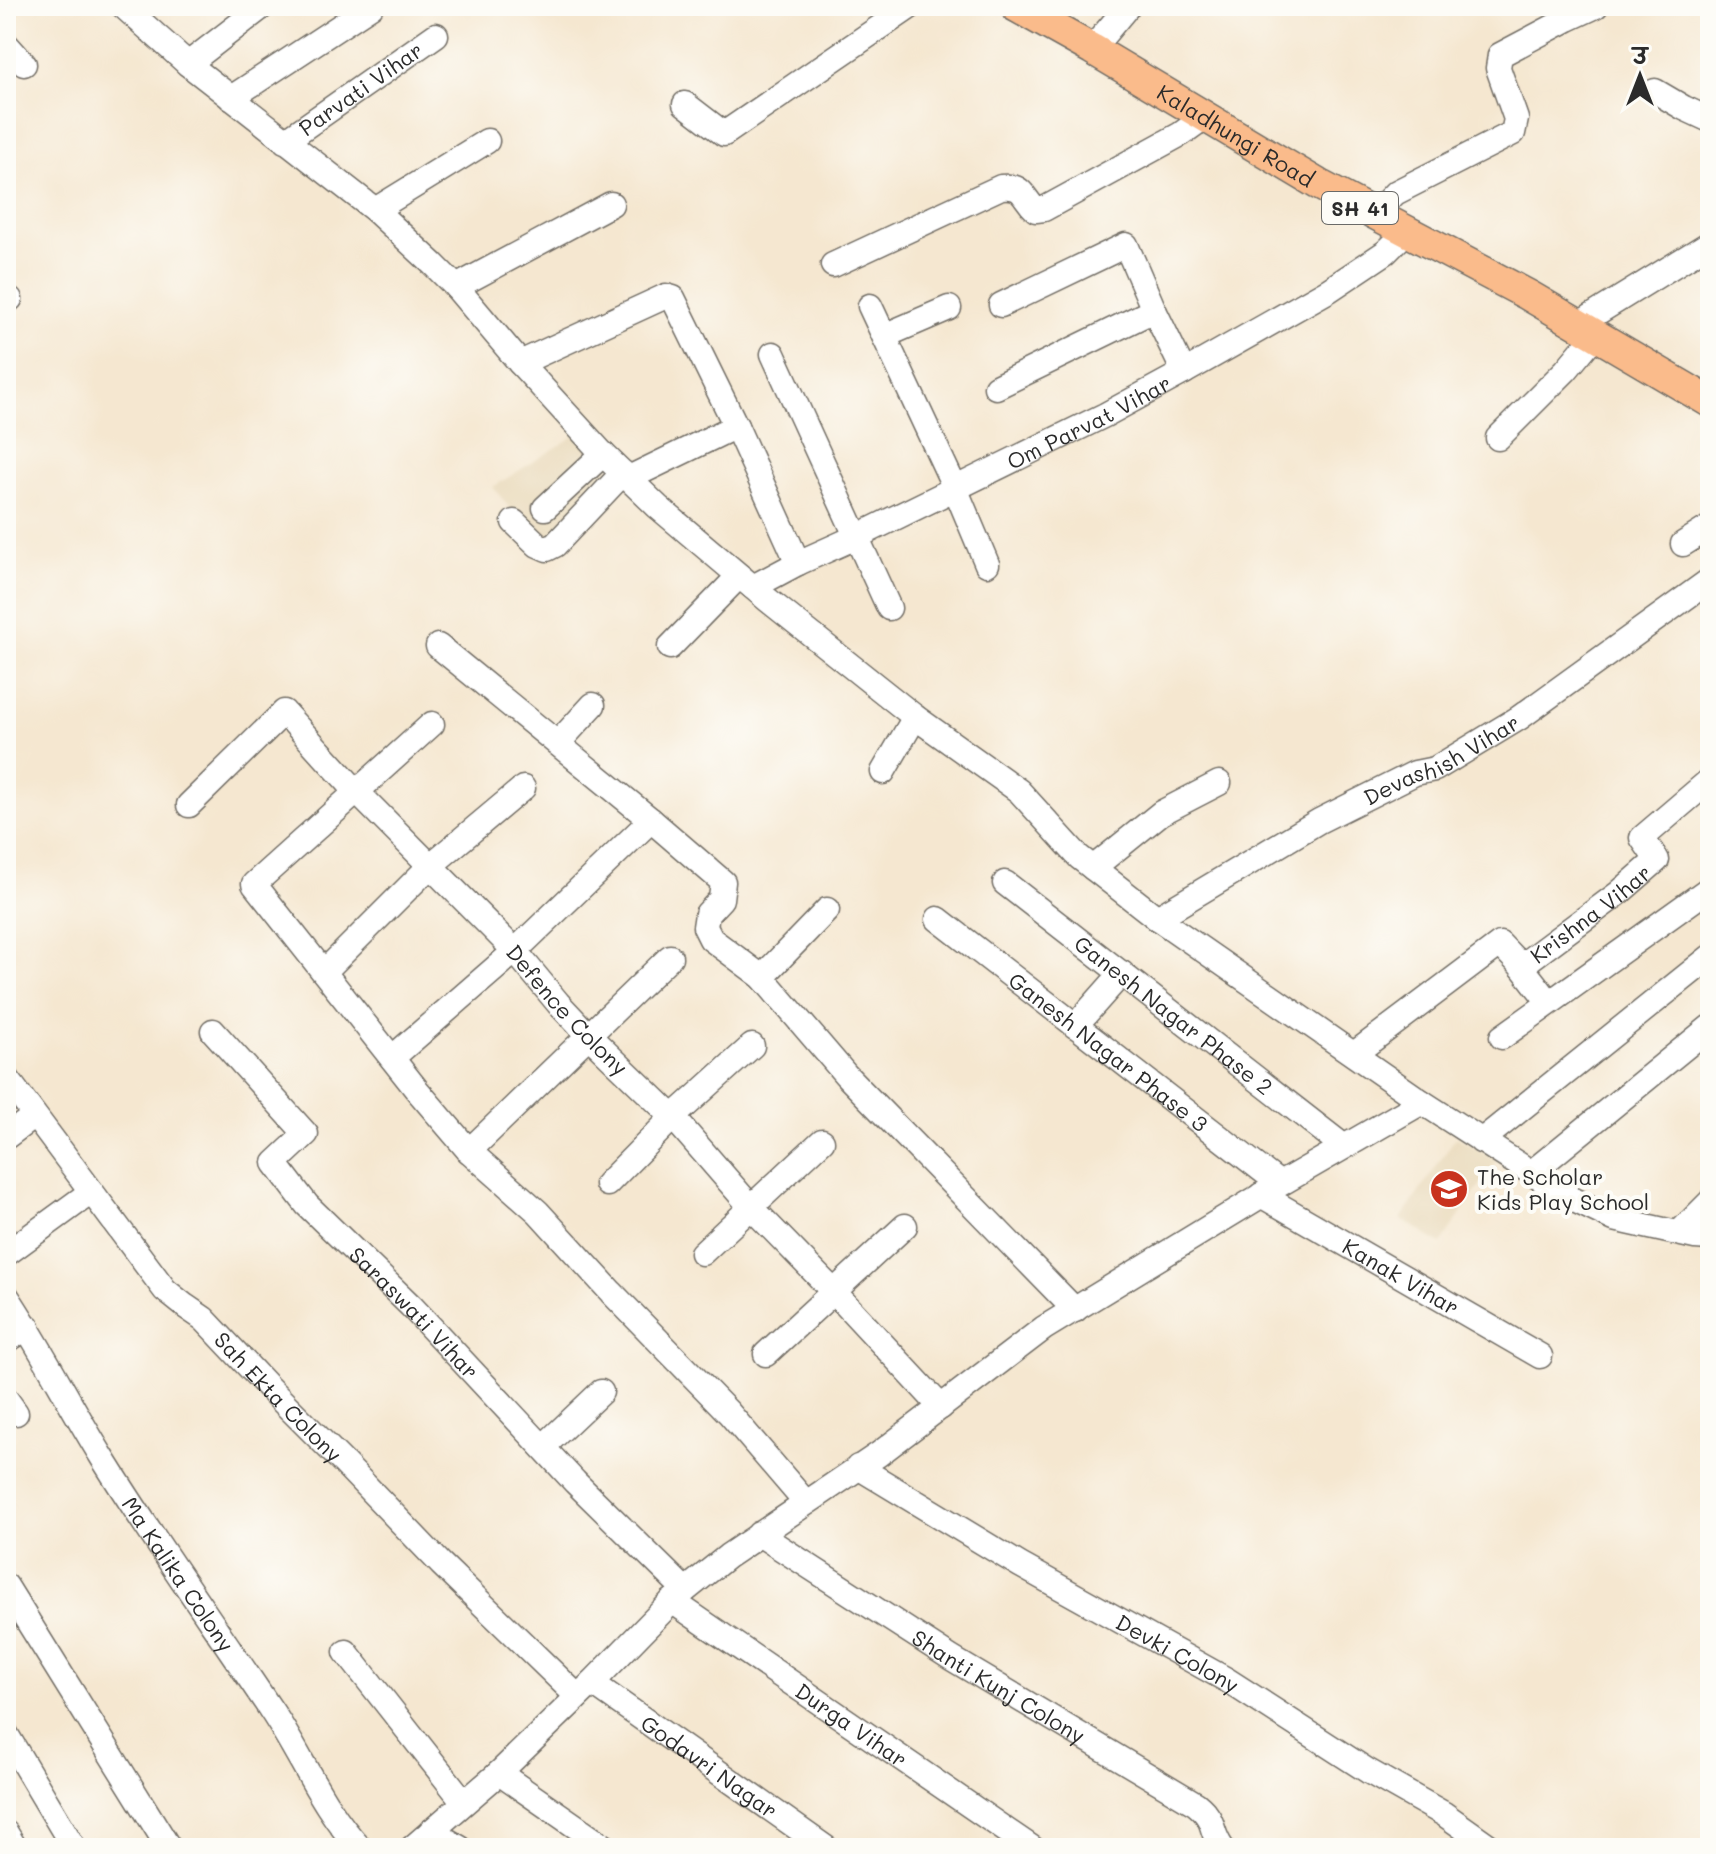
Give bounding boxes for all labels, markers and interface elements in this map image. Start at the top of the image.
street label: Parvati Vihar [293,35,428,142]
north arrow [1600,36,1680,116]
text: उ [1631,41,1650,70]
street label: Kaladhungi Road [1152,77,1320,193]
road number: SH 41 [1322,192,1398,224]
street label: Om Parvat Vihar [1002,368,1175,476]
street label: Devashish Vihar [1358,707,1524,811]
street label: Krishna Vihar [1524,858,1657,969]
street label: Ganesh Nagar Phase 2 [1069,928,1279,1101]
street label: Defence Colony [500,938,635,1081]
street label: Ganesh Nagar Phase 3 [1003,965,1214,1138]
place label: The Scholar Kids Play School [1477,1162,1649,1216]
school or university icon: The Scholar Kids Play School [1428,1168,1470,1210]
street label: Kanak Vihar [1338,1231,1465,1321]
street label: Saraswati Vihar [344,1240,486,1385]
street label: Sah Ekta Colony [208,1325,349,1468]
street label: Ma Kalika Colony [116,1491,241,1657]
street label: Devki Colony [1111,1607,1245,1699]
street label: Shanti Kunj Colony [907,1622,1091,1749]
street label: Durga Vihar [790,1676,913,1773]
street label: Godavri Nagar [636,1708,784,1824]

